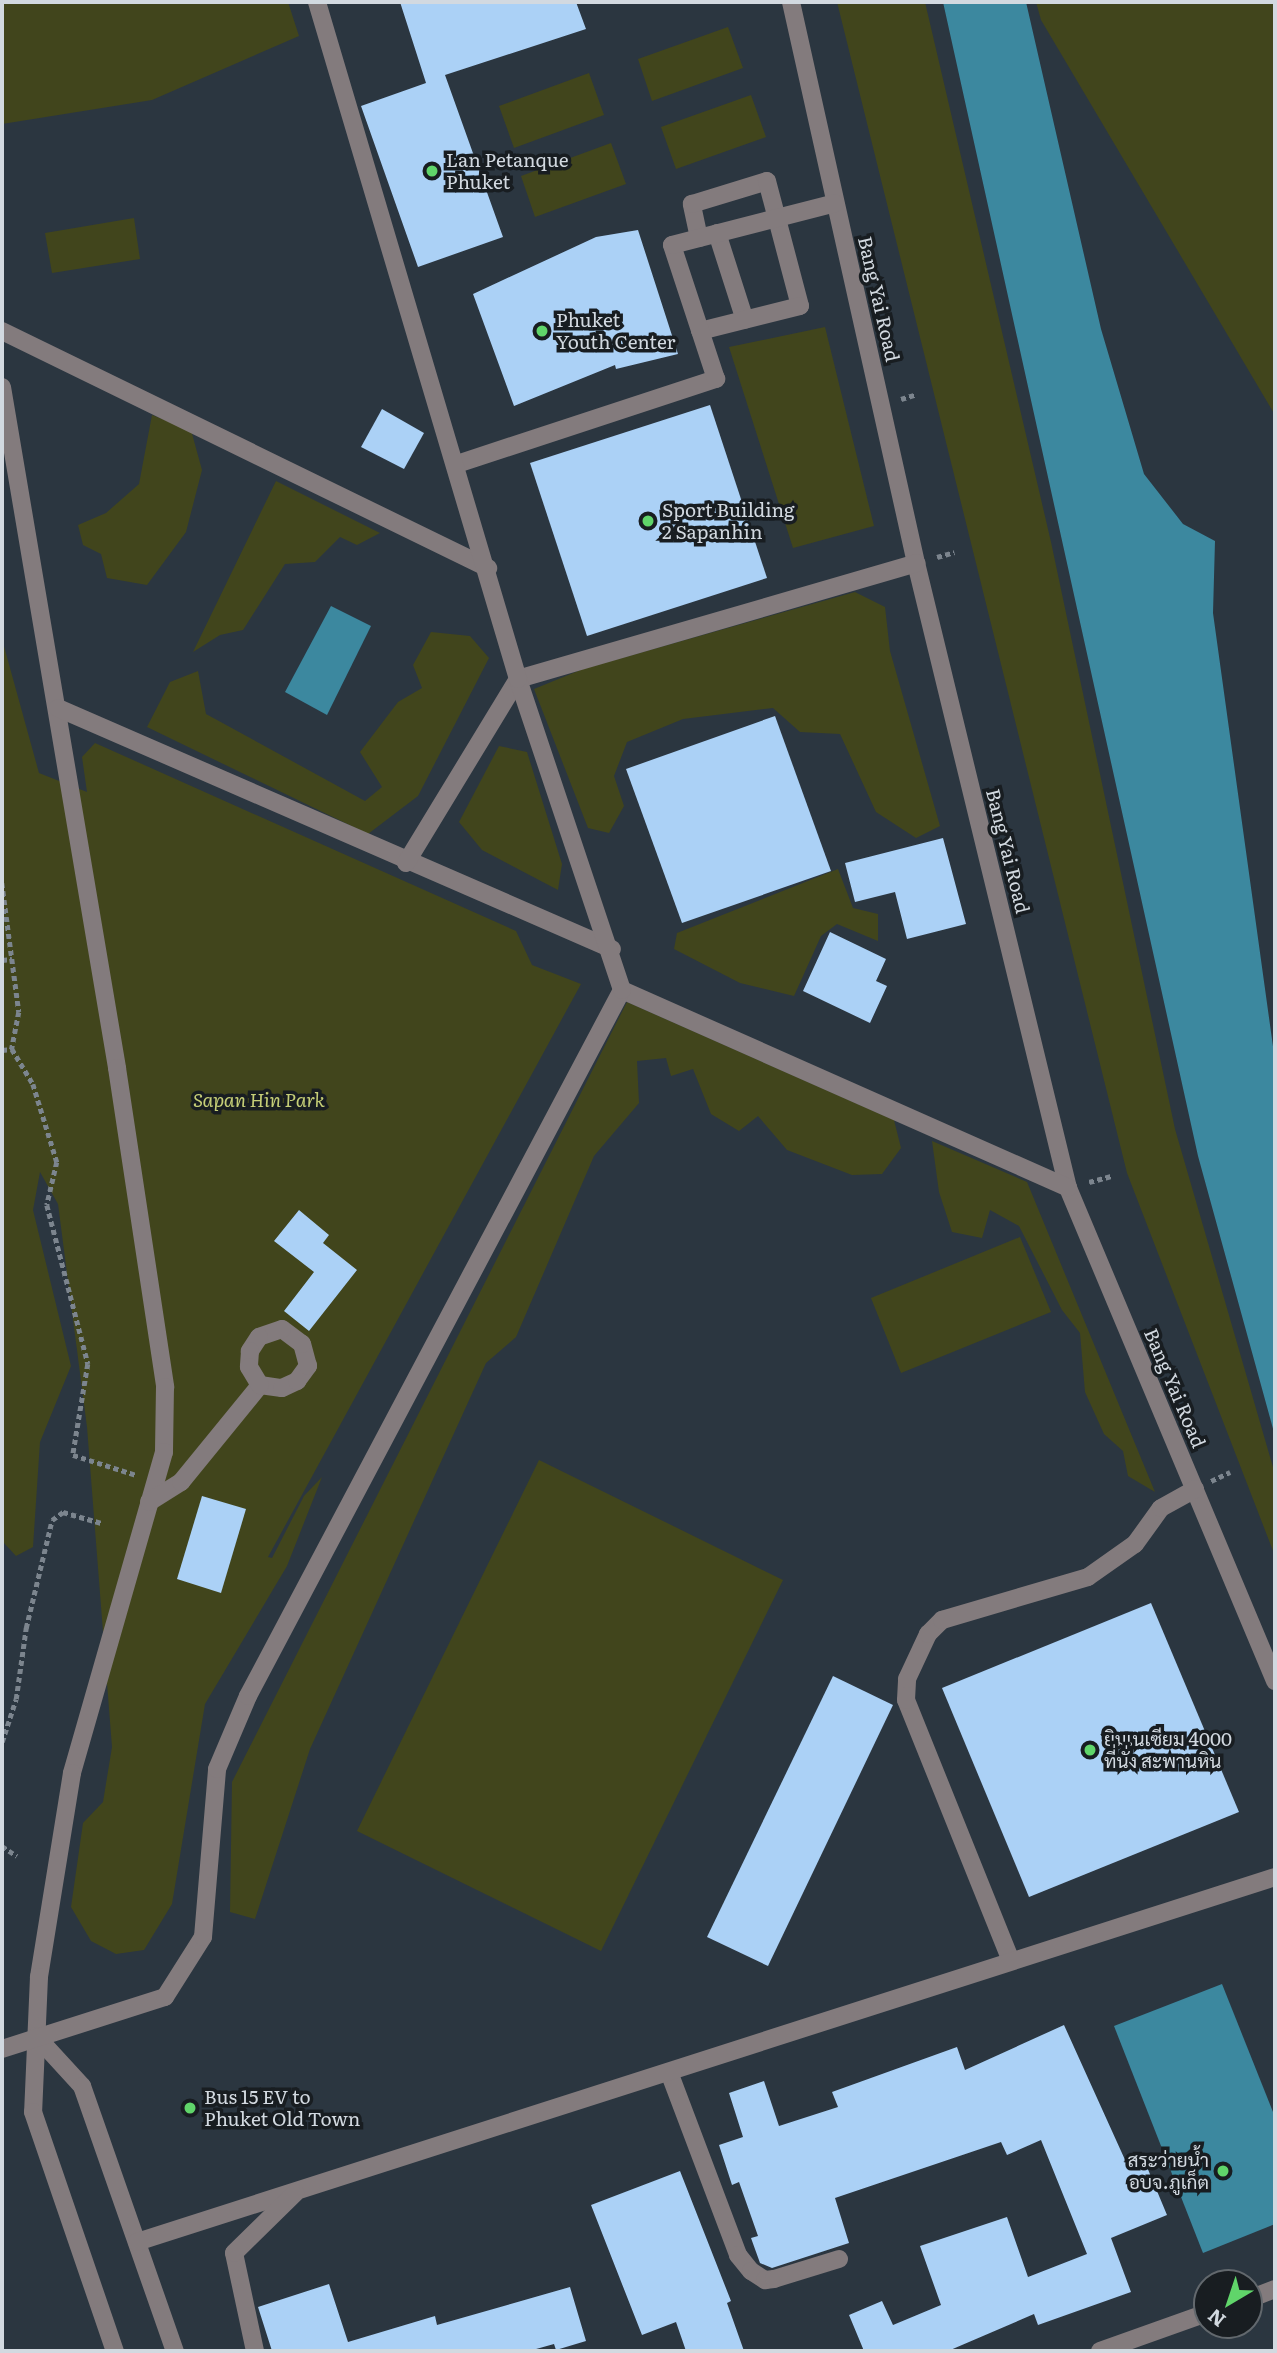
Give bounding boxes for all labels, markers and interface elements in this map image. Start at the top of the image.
place label: Lan Petanque Phuket [446,149,569,193]
marker: Lan Petanque Phuket [424,163,440,179]
street label: Bang Yai Road [854,234,904,364]
place label: Phuket Youth Center [556,309,676,353]
marker: Phuket Youth Center [534,323,550,339]
place label: Sport Building 2 Sapanhin [662,499,795,543]
marker: Sport Building 2 Sapanhin [640,513,656,529]
street label: Bang Yai Road [981,786,1035,916]
park label: Sapan Hin Park [193,1089,325,1111]
street label: Bang Yai Road [1140,1325,1210,1451]
place label: ยิมเนเซียม 4000 ที่นั่ง สะพานหิน [1104,1728,1232,1772]
marker: ยิมเนเซียม 4000 ที่นั่ง สะพานหิน [1082,1742,1098,1758]
place label: Bus 15 EV to Phuket Old Town [204,2086,360,2130]
marker: Bus 15 EV to Phuket Old Town [182,2100,198,2116]
place label: สระว่ายน้ำ อบจ.ภูเก็ต [1128,2149,1209,2193]
marker: สระว่ายน้ำ อบจ.ภูเก็ต [1215,2163,1231,2179]
north arrow [1193,2269,1263,2339]
text: N [1201,2303,1231,2335]

